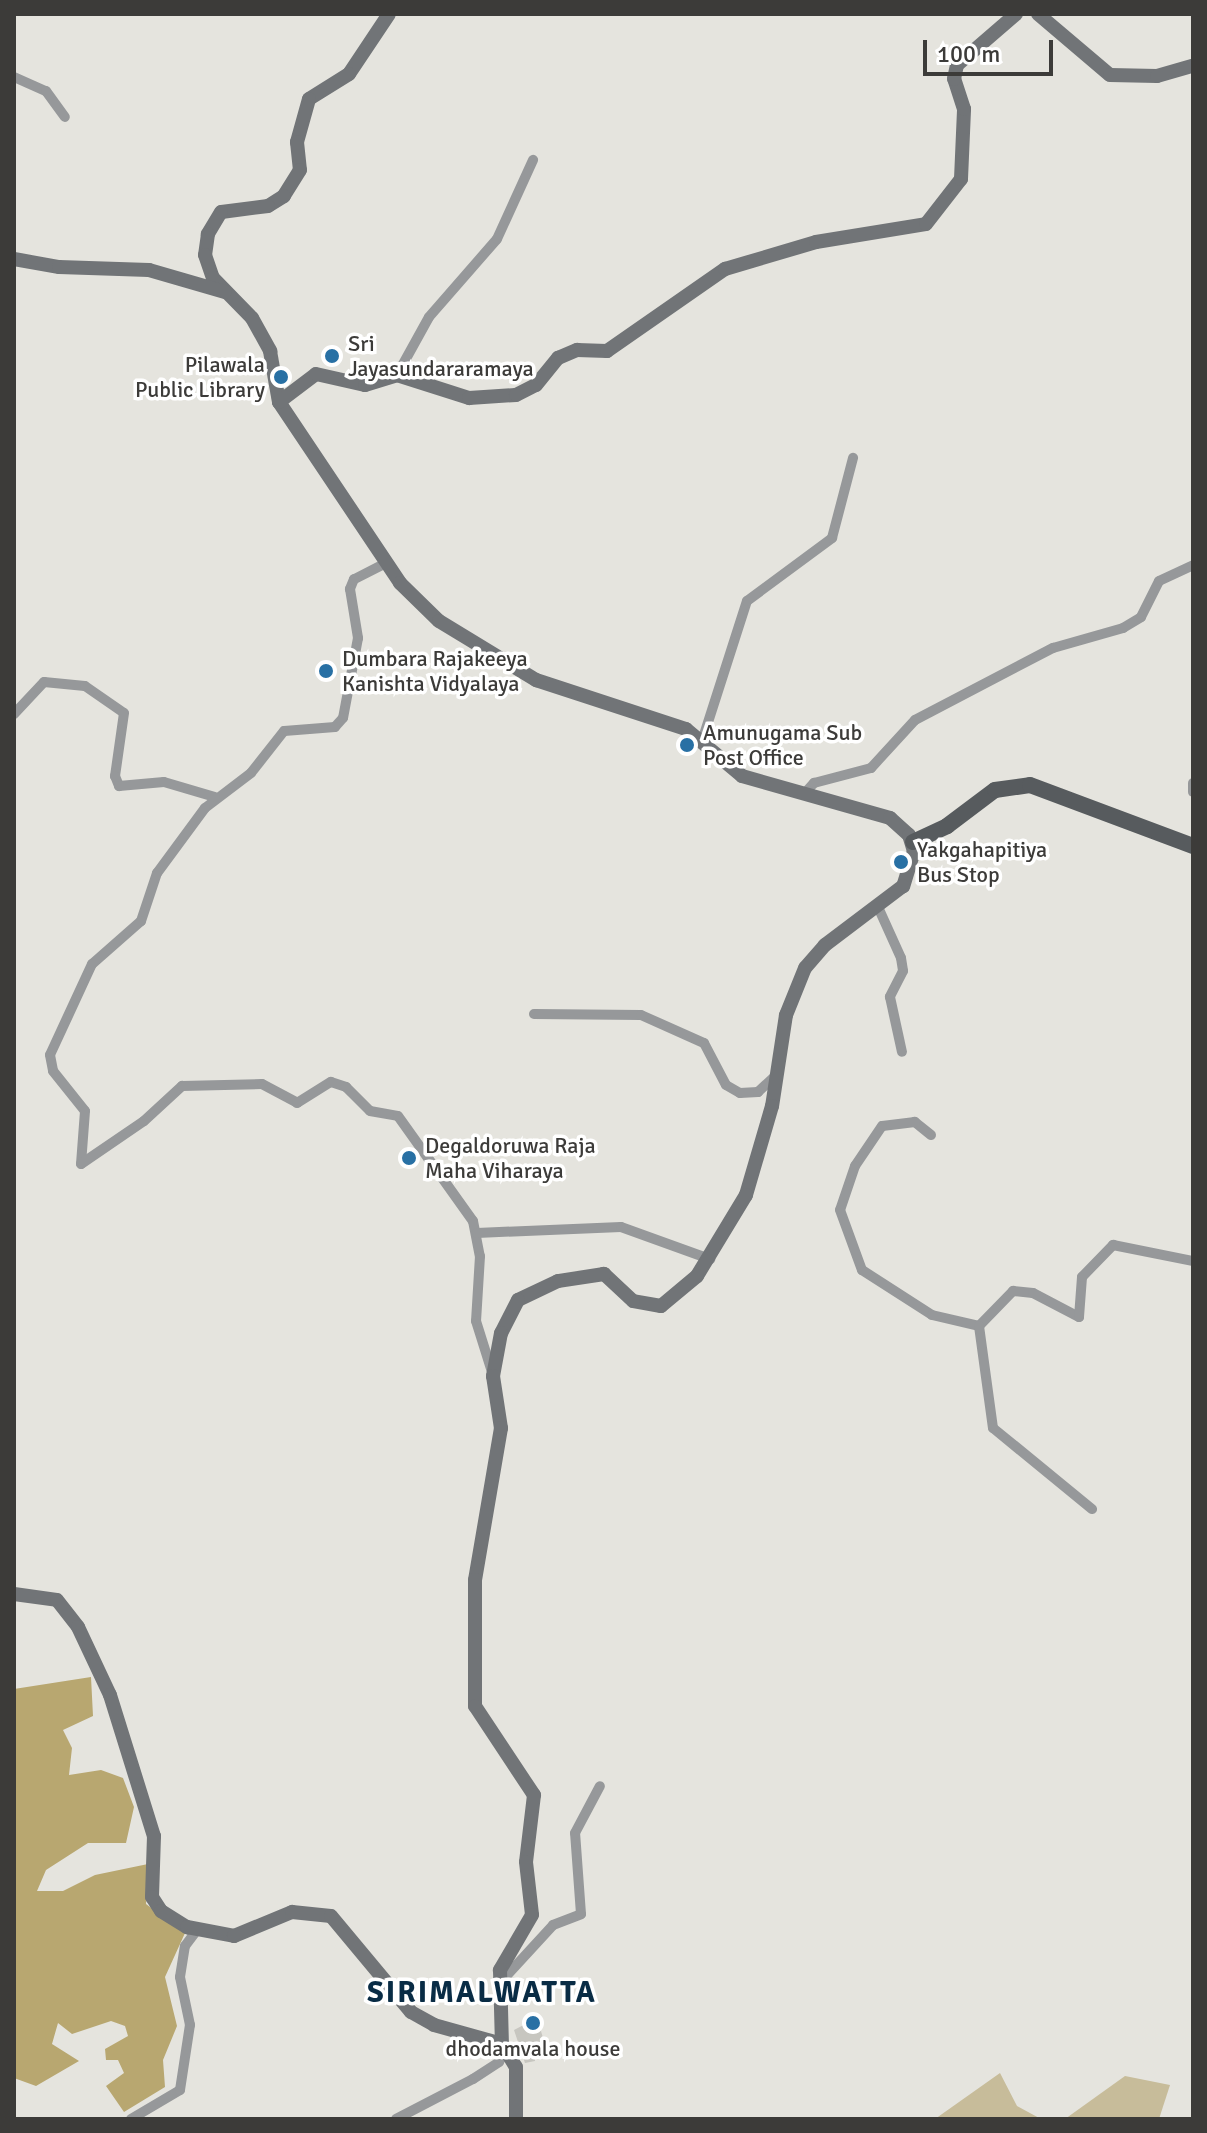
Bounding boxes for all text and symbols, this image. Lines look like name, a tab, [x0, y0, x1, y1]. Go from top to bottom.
scale bar	[927, 24, 1057, 74]
text: 100 m	[937, 39, 1000, 69]
place label: Sri Jayasundararamaya	[348, 330, 534, 382]
marker: Sri Jayasundararamaya	[323, 347, 341, 365]
place label: Pilawala Public Library	[135, 351, 265, 402]
marker: Pilawala Public Library	[272, 368, 290, 386]
place label: Dumbara Rajakeeya Kanishta Vidyalaya	[342, 645, 528, 696]
marker: Dumbara Rajakeeya Kanishta Vidyalaya	[317, 662, 335, 680]
place label: Amunugama Sub Post Office	[703, 719, 862, 770]
marker: Amunugama Sub Post Office	[678, 736, 696, 754]
place label: Yakgahapitiya Bus Stop	[917, 836, 1047, 888]
marker: Yakgahapitiya Bus Stop	[892, 853, 910, 871]
place label: Degaldoruwa Raja Maha Viharaya	[425, 1132, 596, 1184]
marker: Degaldoruwa Raja Maha Viharaya	[400, 1149, 418, 1167]
district label: SIRIMALWATTA	[367, 1975, 597, 2011]
marker: dhodamvala house	[524, 2014, 542, 2032]
place label: dhodamvala house	[446, 2036, 620, 2062]

